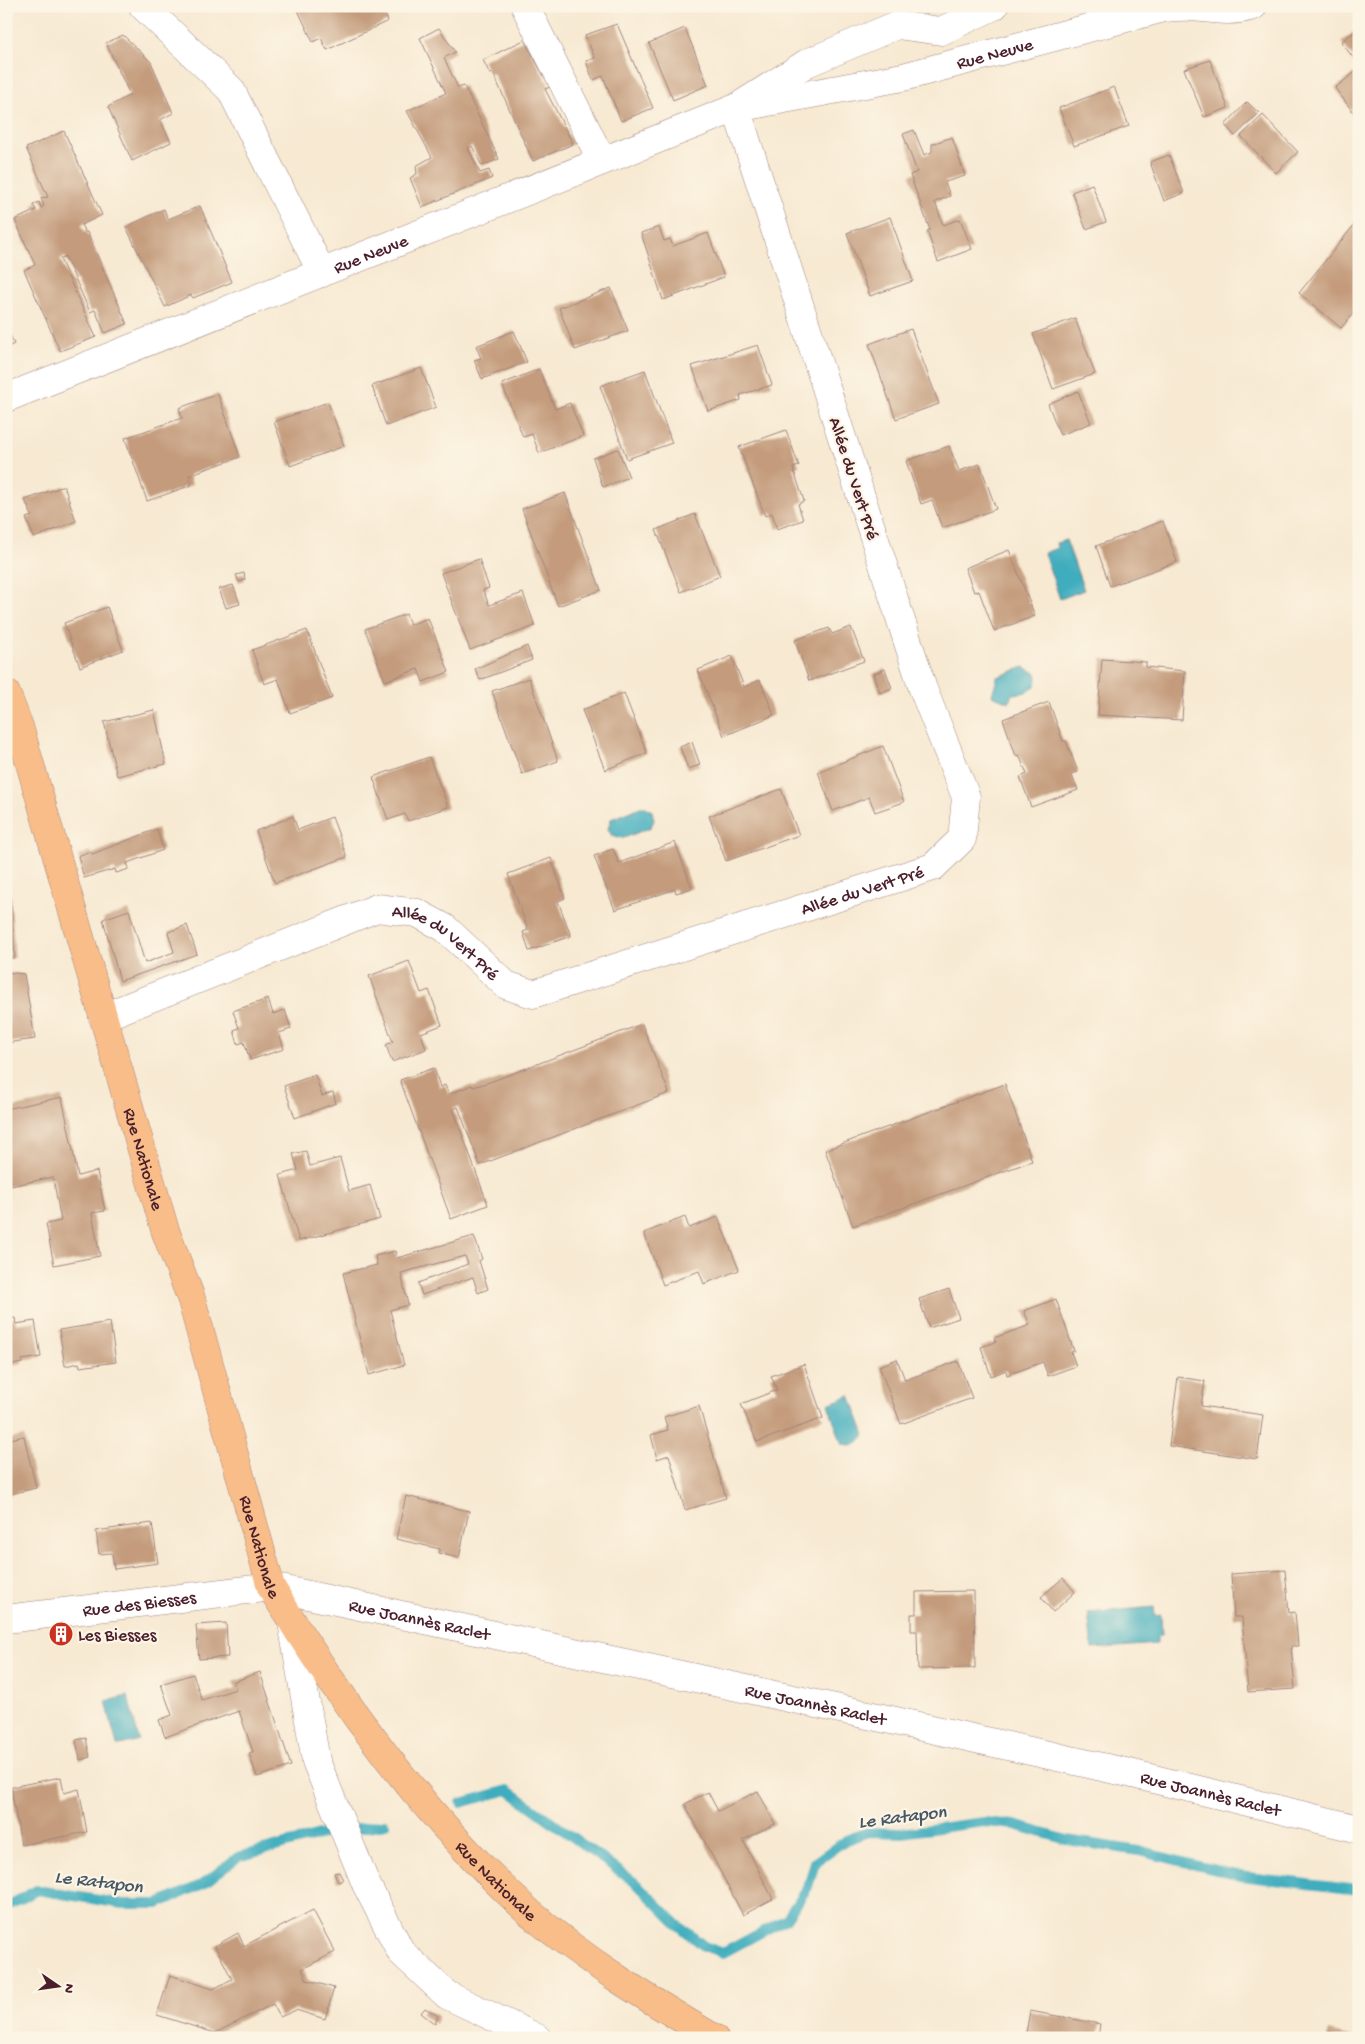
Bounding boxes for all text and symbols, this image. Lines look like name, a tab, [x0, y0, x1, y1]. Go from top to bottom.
street label: Rue Neuve	[955, 35, 1036, 75]
street label: Rue Neuve	[331, 231, 412, 280]
street label: Allée du Vert Pré	[823, 415, 883, 543]
street label: Allée du Vert Pré	[799, 862, 927, 921]
street label: Allée du Vert Pré	[391, 902, 503, 986]
street label: Rue Nationale	[117, 1106, 167, 1214]
street label: Rue Nationale	[233, 1494, 284, 1604]
street label: Rue des Biesses	[82, 1588, 198, 1623]
street label: Rue Joannès Raclet	[347, 1596, 493, 1647]
building icon: Les Biesses	[48, 1621, 74, 1647]
place label: Les Biesses	[78, 1626, 158, 1647]
street label: Rue Joannès Raclet	[743, 1681, 889, 1732]
street label: Rue Joannès Raclet	[1138, 1768, 1284, 1823]
water label: Le Ratapon	[857, 1802, 949, 1835]
street label: Rue Nationale	[450, 1838, 540, 1927]
water label: Le Ratapon	[53, 1867, 145, 1900]
north arrow	[32, 1962, 82, 2012]
text: N	[59, 1982, 78, 1995]

